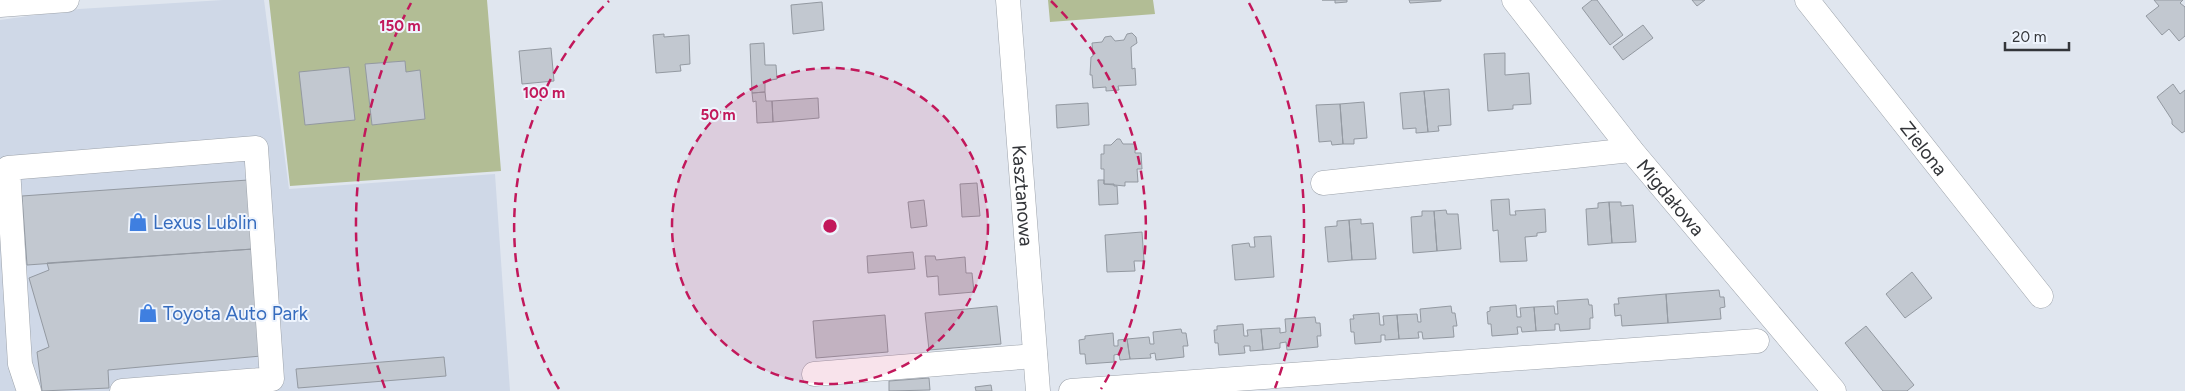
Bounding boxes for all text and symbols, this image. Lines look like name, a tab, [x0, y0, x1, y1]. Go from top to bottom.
text: 150 m	[379, 17, 421, 35]
scale bar	[2005, 20, 2069, 52]
text: 20 m	[2012, 28, 2046, 46]
text: 100 m	[523, 84, 565, 102]
text: 50 m	[700, 106, 736, 124]
street label: Zielona	[1896, 117, 1953, 180]
street label: Kasztanowa	[1008, 144, 1038, 247]
street label: Migdałowa	[1632, 154, 1710, 240]
shop icon: Lexus Lublin	[127, 211, 149, 233]
place label: Lexus Lublin	[153, 211, 257, 234]
centre of rings	[821, 217, 839, 235]
shop icon: Toyota Auto Park	[137, 302, 159, 324]
place label: Toyota Auto Park	[163, 302, 309, 325]

